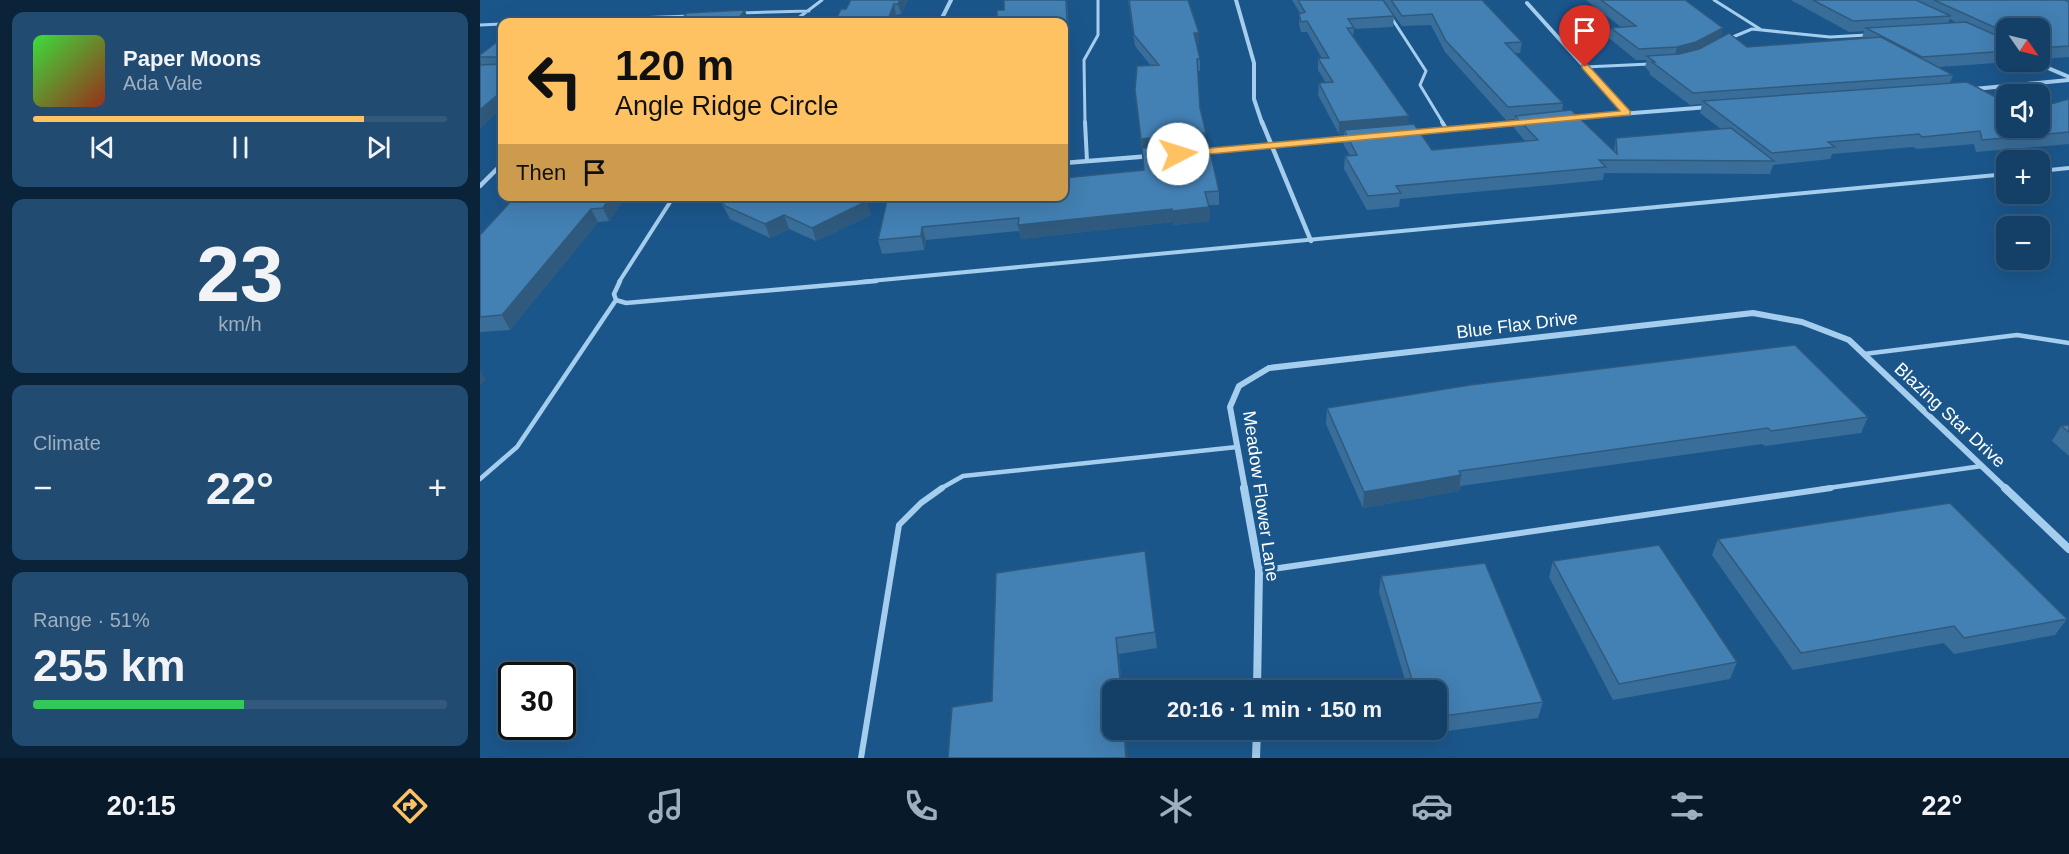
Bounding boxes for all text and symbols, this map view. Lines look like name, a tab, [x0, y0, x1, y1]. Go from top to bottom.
pin	[1559, 5, 1610, 67]
icon: arrive	[1568, 14, 1601, 47]
north arrow	[1996, 18, 2050, 72]
map controls	[1996, 18, 2050, 270]
icon: left	[516, 42, 594, 120]
text: 120 m	[615, 42, 734, 89]
text: Paper Moons	[123, 46, 261, 71]
text: Ada Vale	[123, 72, 203, 94]
button: sound	[1996, 84, 2050, 138]
text: Angle Ridge Circle	[615, 91, 839, 121]
position arrow	[1146, 122, 1210, 186]
icon: previous	[86, 131, 119, 164]
icon: pause	[224, 131, 257, 164]
icon: next	[362, 131, 395, 164]
button: +	[1996, 150, 2050, 204]
icon: arrive	[578, 156, 611, 189]
text: Then	[516, 160, 566, 185]
button: −	[1996, 216, 2050, 270]
text: 23	[197, 230, 283, 318]
street label: Blue Flax Drive	[1455, 308, 1579, 342]
text: km/h	[218, 313, 262, 335]
street label: Blazing Star Drive	[1890, 359, 2010, 471]
street label: Meadow Flower Lane	[1239, 409, 1283, 583]
text: Climate	[33, 432, 101, 454]
text: 22°	[206, 463, 274, 514]
text: −	[33, 469, 52, 506]
text: +	[428, 469, 447, 506]
text: Range · 51%	[33, 609, 150, 631]
text: 255 km	[33, 640, 186, 691]
speed limit sign: 30	[498, 662, 576, 740]
text: 20:16 · 1 min · 150 m	[1167, 697, 1382, 722]
icon: directions	[389, 785, 431, 827]
icon: music	[645, 785, 687, 827]
icon: phone	[900, 785, 942, 827]
icon: climate	[1155, 785, 1197, 827]
icon: car	[1411, 785, 1453, 827]
icon: filters	[1666, 785, 1708, 827]
text: 20:15	[107, 791, 176, 821]
text: 22°	[1921, 791, 1962, 821]

